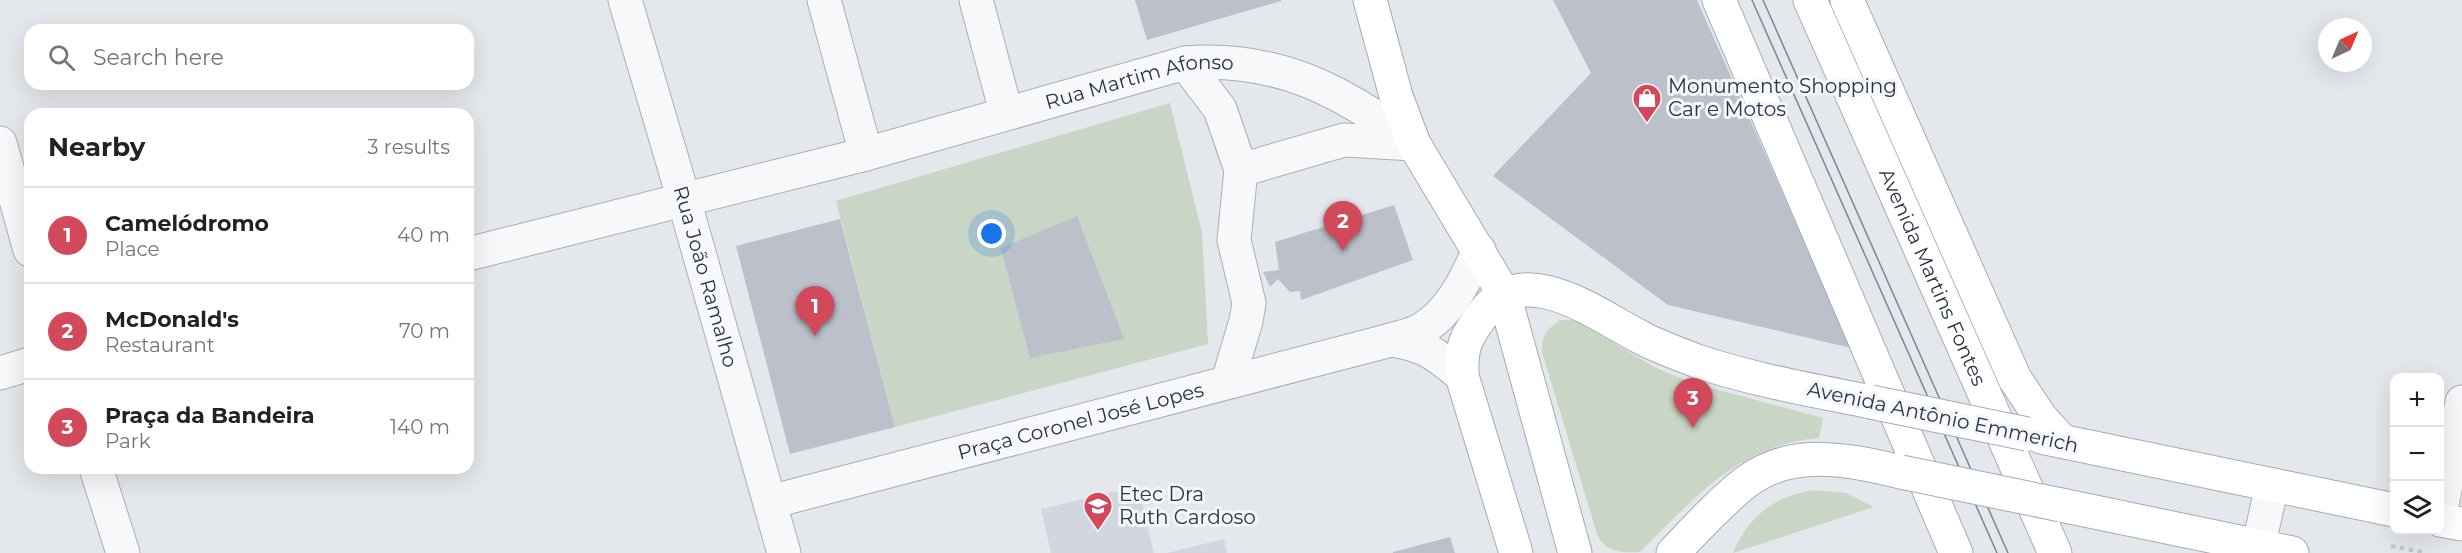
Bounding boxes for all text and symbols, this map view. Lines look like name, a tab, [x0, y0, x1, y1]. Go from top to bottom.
north arrow	[2318, 18, 2372, 72]
search box	[24, 24, 474, 90]
icon: search	[45, 41, 78, 74]
text: Search here	[93, 44, 224, 71]
street label: Rua Martim Afonso	[1042, 50, 1235, 114]
place label: Monumento Shopping Car e Motos	[1668, 74, 1897, 121]
shop icon: Monumento Shopping Car e Motos	[1631, 82, 1663, 124]
text: Nearby	[48, 131, 145, 163]
text: 3 results	[367, 135, 450, 159]
street label: Avenida Martins Fontes	[1874, 165, 1991, 390]
street label: Rua João Ramalho	[668, 183, 743, 370]
pin: 2	[1324, 202, 1362, 251]
text: Camelódromo	[105, 210, 269, 237]
your location	[977, 219, 1006, 248]
text: 1	[64, 223, 71, 247]
text: 40 m	[397, 223, 450, 247]
text: Place	[105, 237, 160, 261]
pin: 1	[796, 286, 834, 336]
text: McDonald's	[105, 306, 239, 333]
text: 2	[62, 319, 73, 343]
text: 70 m	[399, 319, 450, 343]
text: Restaurant	[105, 333, 215, 357]
map controls	[2390, 373, 2444, 535]
button: +	[2390, 373, 2444, 427]
street label: Praça Coronel José Lopes	[955, 377, 1206, 465]
street label: Avenida Antônio Emmerich	[1805, 377, 2081, 457]
pin: 3	[1674, 378, 1712, 428]
text: Praça da Bandeira	[105, 402, 315, 429]
text: 3	[62, 415, 73, 439]
text: 140 m	[390, 415, 450, 439]
button: −	[2390, 427, 2444, 481]
text: Park	[105, 429, 151, 453]
button: layers	[2390, 481, 2444, 535]
place label: Etec Dra Ruth Cardoso	[1119, 482, 1256, 529]
school or university icon: Etec Dra Ruth Cardoso	[1082, 490, 1114, 532]

